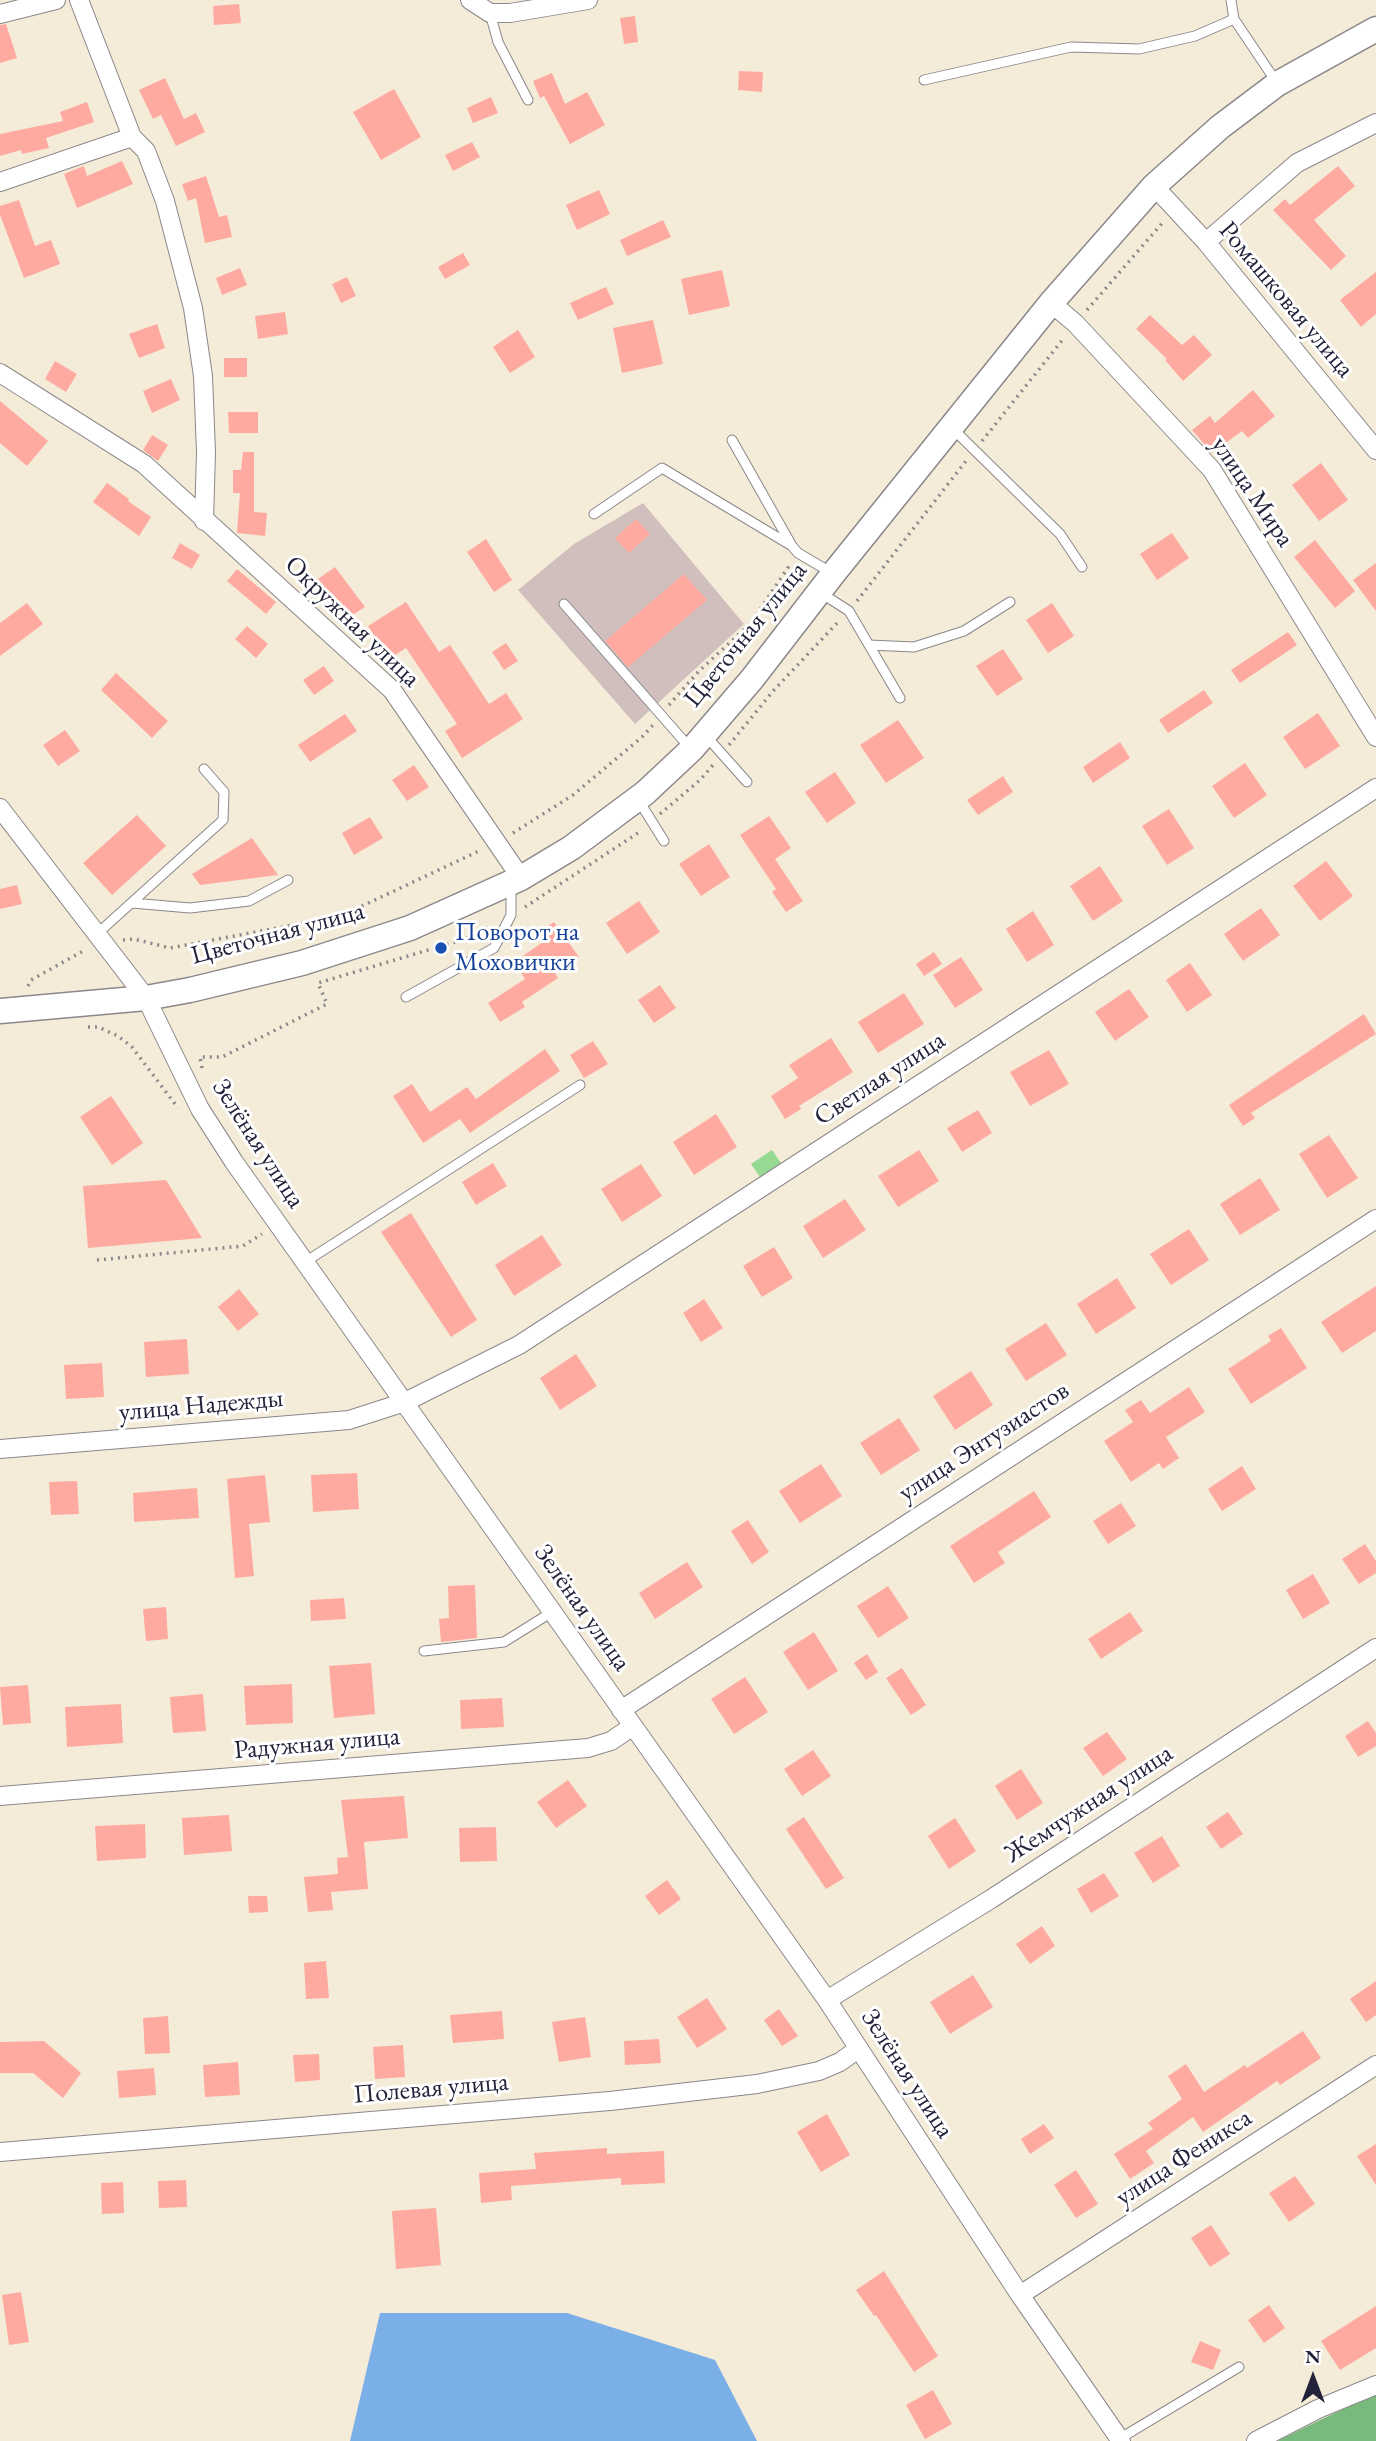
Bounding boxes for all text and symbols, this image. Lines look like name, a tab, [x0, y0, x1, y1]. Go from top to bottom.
street label: Ромашковая улица	[1212, 216, 1360, 384]
street label: улица Мира	[1204, 431, 1300, 553]
street label: Окружная улица	[278, 550, 426, 694]
street label: Цветочная улица	[678, 556, 814, 714]
street label: Цветочная улица	[188, 896, 368, 972]
place label: Поворот на Моховички	[455, 917, 579, 978]
marker: Поворот на Моховички	[433, 940, 449, 956]
street label: Светлая улица	[809, 1025, 951, 1133]
street label: Зелёная улица	[205, 1074, 311, 1214]
street label: улица Энтузиастов	[893, 1375, 1075, 1509]
street label: улица Надежды	[118, 1383, 284, 1429]
street label: Зелёная улица	[527, 1539, 637, 1677]
street label: Радужная улица	[233, 1721, 401, 1767]
street label: Жемчужная улица	[999, 1738, 1179, 1870]
street label: Зелёная улица	[854, 2004, 960, 2144]
street label: Полевая улица	[352, 2067, 510, 2111]
street label: улица Феникса	[1110, 2103, 1258, 2213]
north arrow	[1278, 2343, 1348, 2413]
text: N	[1305, 2344, 1321, 2369]

